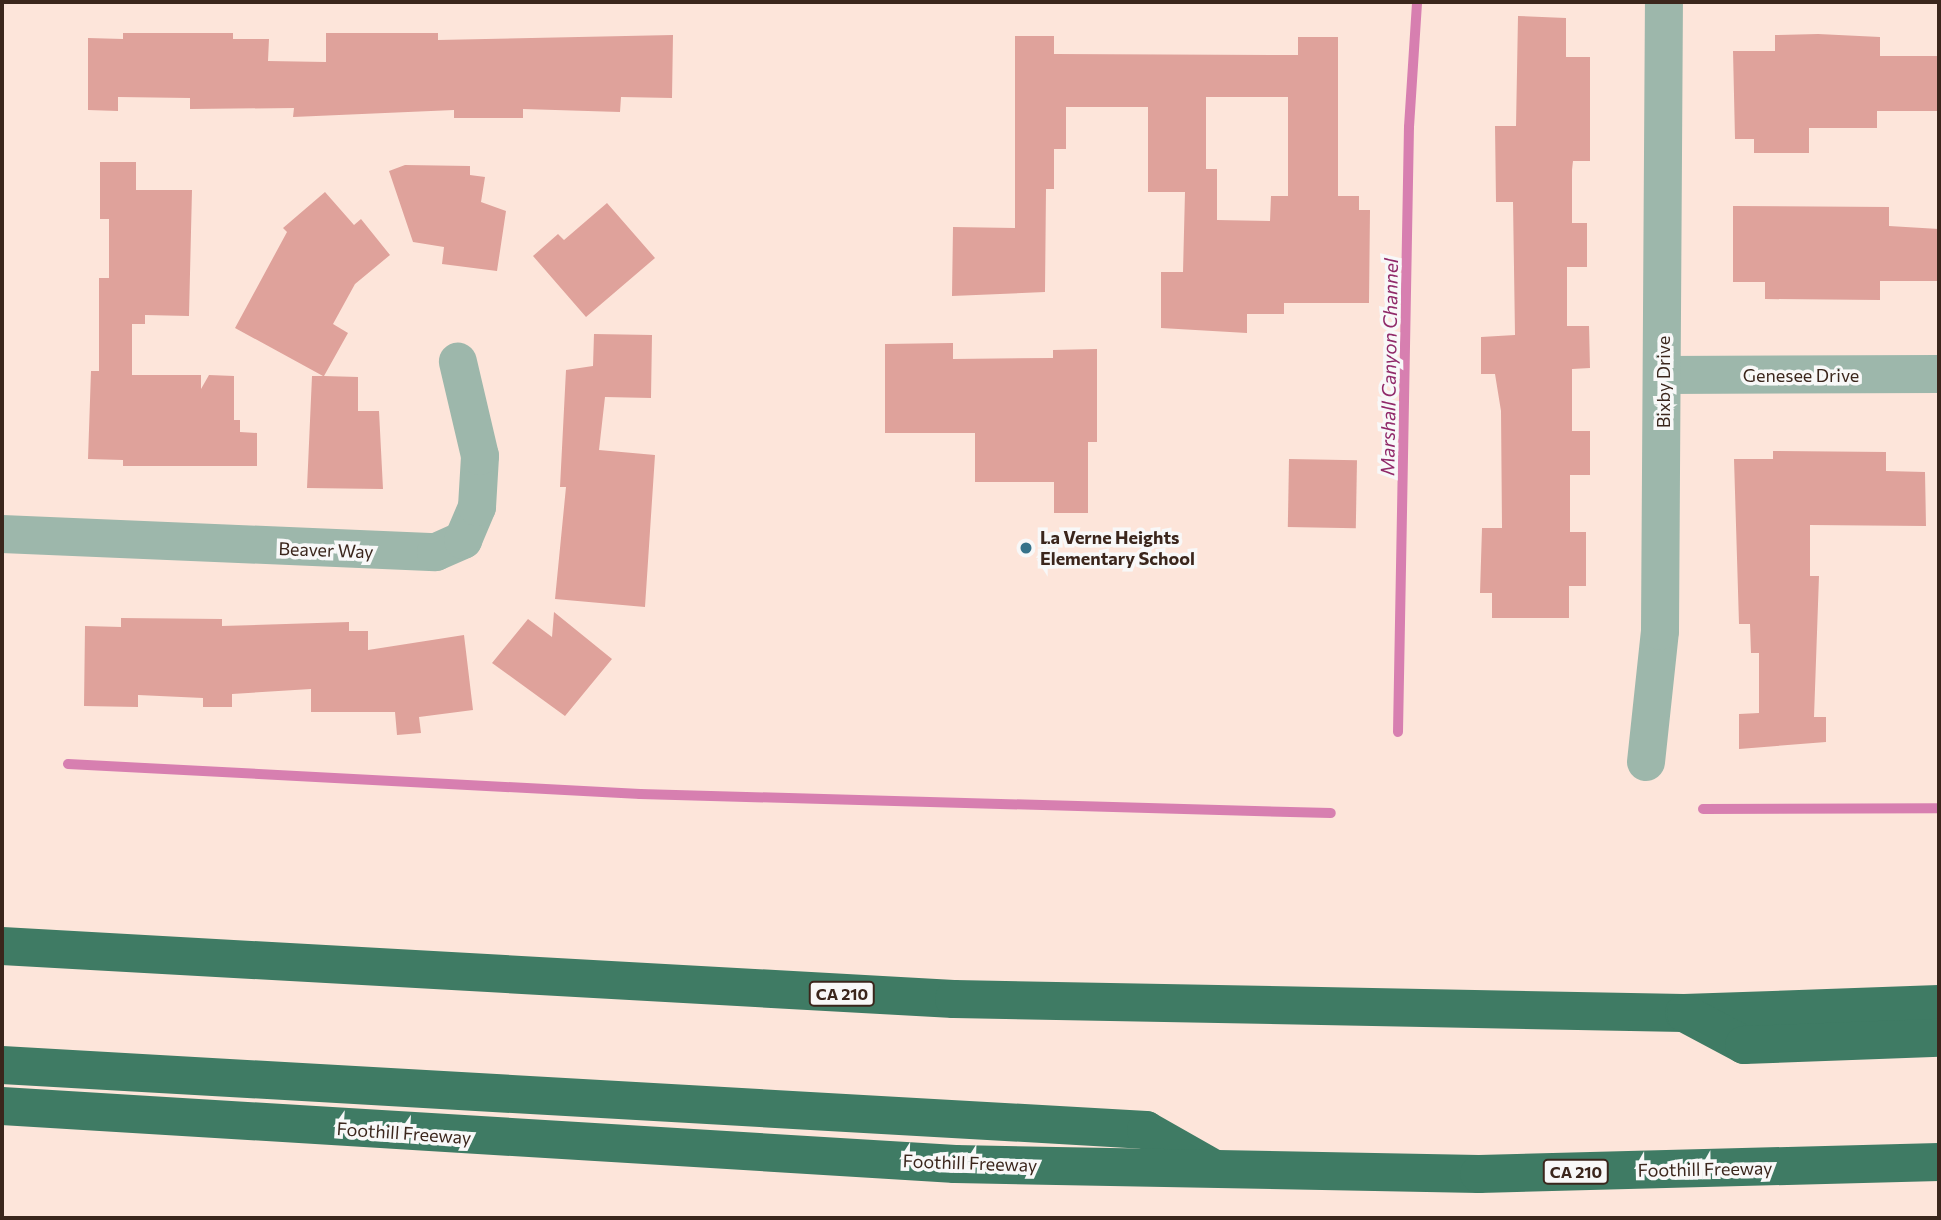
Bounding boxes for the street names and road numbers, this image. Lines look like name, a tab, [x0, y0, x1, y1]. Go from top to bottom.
street label: Bixby Drive	[1652, 336, 1674, 428]
street label: Genesee Drive	[1743, 364, 1859, 386]
street label: Beaver Way	[278, 538, 374, 562]
road number: CA 210	[809, 982, 875, 1006]
street label: Foothill Freeway	[336, 1118, 472, 1148]
street label: Foothill Freeway	[902, 1150, 1038, 1176]
street label: Foothill Freeway	[1637, 1157, 1773, 1181]
road number: CA 210	[1543, 1160, 1609, 1184]

